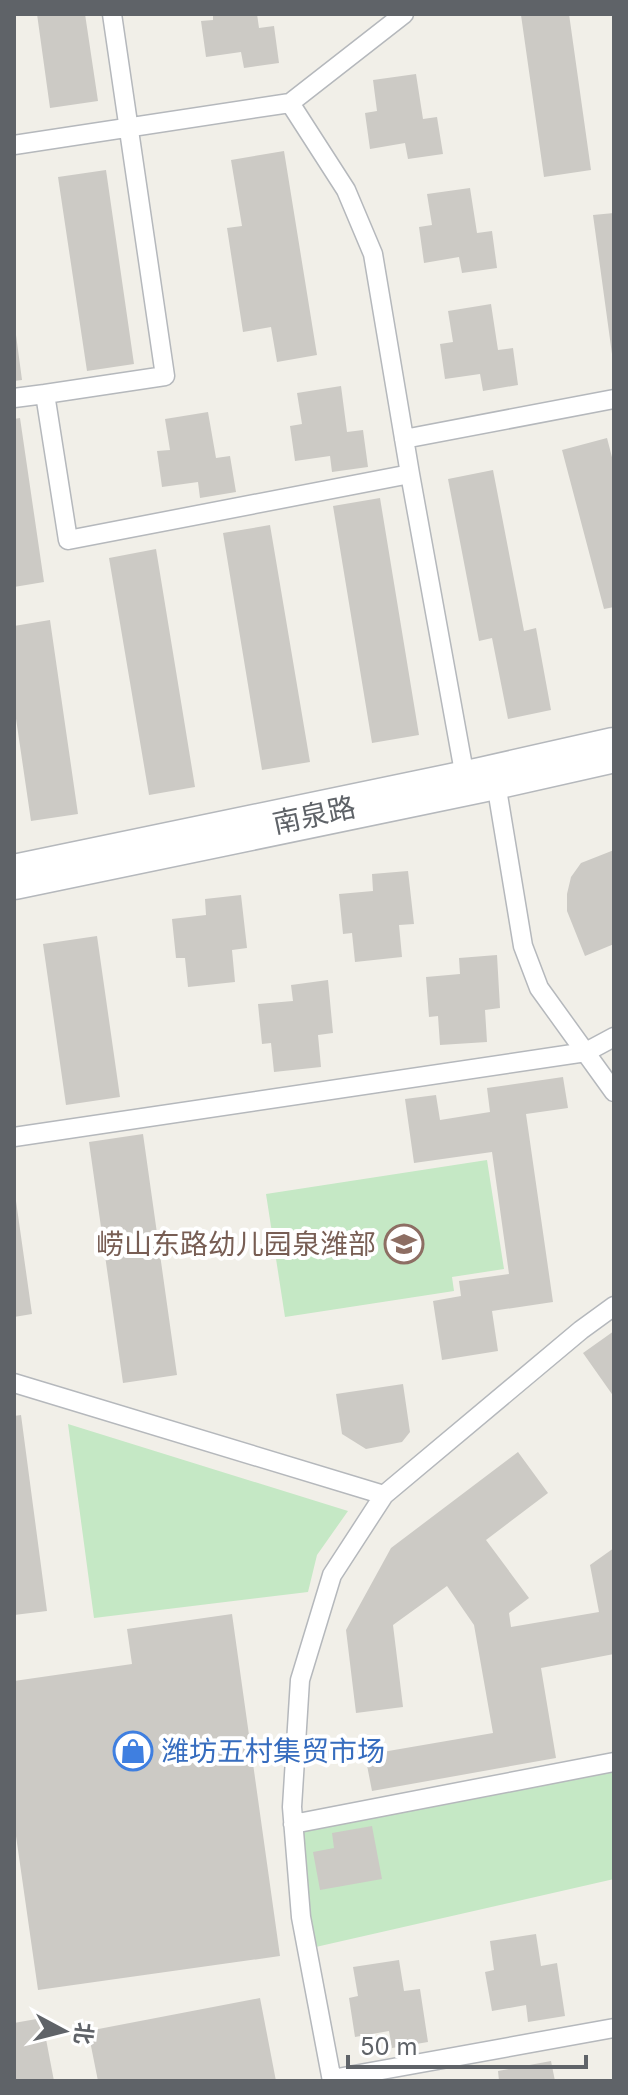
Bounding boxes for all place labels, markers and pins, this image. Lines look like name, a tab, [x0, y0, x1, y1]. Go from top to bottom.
school or university icon: 崂山东路幼儿园泉潍部	[383, 1223, 425, 1265]
place label: 崂山东路幼儿园泉潍部	[96, 1227, 376, 1261]
shop icon: 潍坊五村集贸市场	[112, 1730, 154, 1772]
place label: 潍坊五村集贸市场	[161, 1734, 385, 1768]

